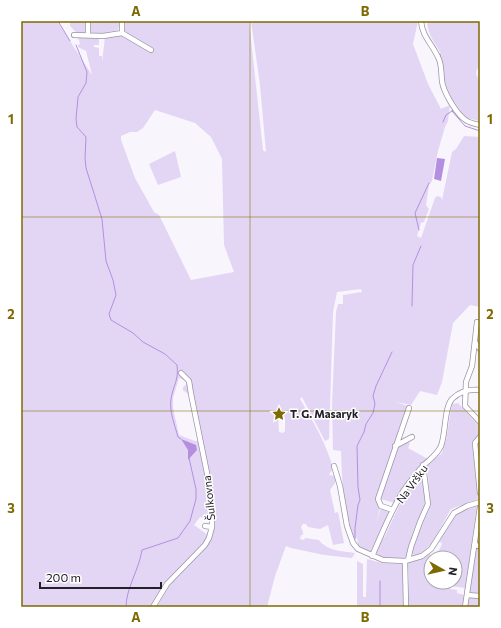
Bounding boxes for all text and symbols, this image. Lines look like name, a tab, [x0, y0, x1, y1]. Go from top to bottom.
text: A	[131, 3, 141, 19]
text: B	[361, 3, 370, 19]
text: 1	[8, 111, 14, 127]
text: 1	[487, 111, 493, 127]
text: 2	[7, 306, 15, 322]
text: 2	[486, 306, 494, 322]
place icon: T. G. Masaryk	[271, 406, 287, 422]
place label: T. G. Masaryk	[290, 407, 359, 420]
street label: Na Vršku	[393, 462, 430, 506]
street label: Šulkovna	[199, 475, 217, 521]
text: 3	[7, 500, 15, 516]
text: 3	[486, 500, 494, 516]
north arrow	[423, 550, 463, 590]
scale bar	[40, 564, 161, 590]
text: N	[446, 566, 460, 576]
text: 200 m	[46, 570, 81, 584]
text: A	[131, 609, 141, 625]
text: B	[361, 609, 370, 625]

